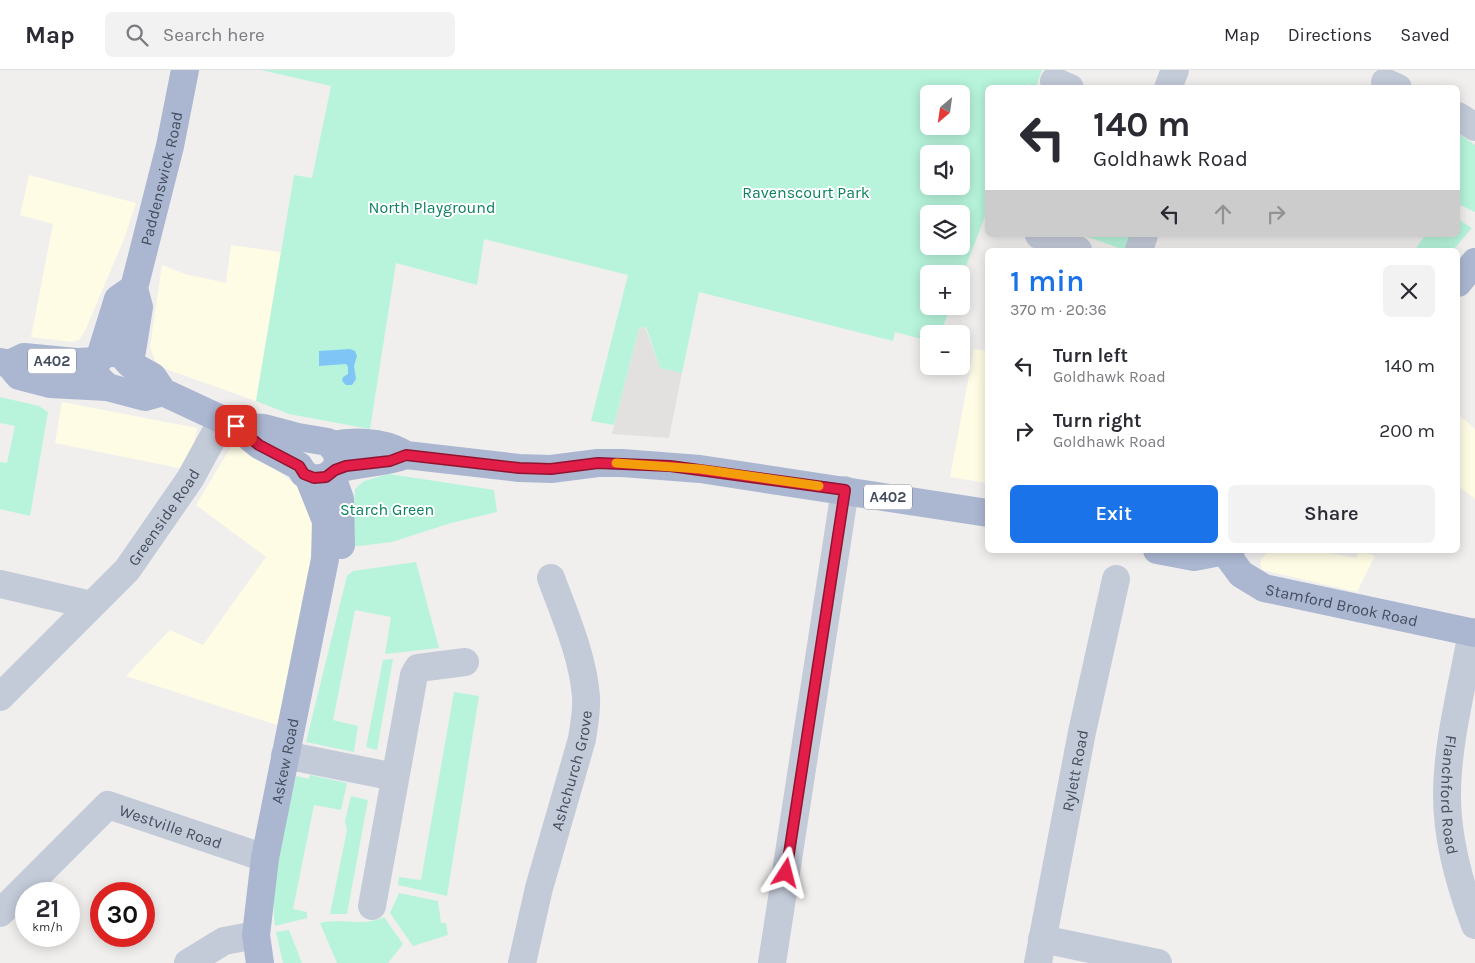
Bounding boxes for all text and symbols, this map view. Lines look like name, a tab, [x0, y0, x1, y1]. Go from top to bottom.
search box	[105, 12, 455, 57]
text: Map	[25, 21, 75, 49]
icon: search	[123, 21, 151, 49]
text: Search here	[163, 24, 265, 46]
text: Map	[1224, 24, 1260, 46]
text: Directions	[1288, 24, 1372, 46]
text: Saved	[1400, 24, 1450, 46]
north arrow	[920, 85, 970, 135]
map controls	[920, 85, 970, 375]
text: 140 m	[1093, 104, 1191, 145]
icon: left	[1010, 105, 1075, 170]
street label: Paddenswick Road	[136, 110, 186, 247]
button: sound	[920, 145, 970, 195]
text: Goldhawk Road	[1093, 146, 1248, 172]
park label: Ravenscourt Park	[742, 183, 870, 202]
park label: North Playground	[369, 198, 495, 217]
icon: left	[1156, 200, 1184, 228]
icon: ahead	[1209, 200, 1237, 228]
icon: right	[1262, 200, 1290, 228]
button: layers	[920, 205, 970, 255]
text: 1 min	[1010, 263, 1084, 299]
button: +	[920, 265, 970, 315]
button: close	[1383, 265, 1435, 317]
text: 370 m · 20:36	[1010, 300, 1107, 319]
button: −	[920, 325, 970, 375]
text: Turn left	[1053, 345, 1128, 367]
road number: A402	[28, 348, 76, 374]
icon: left	[1010, 352, 1038, 380]
text: 140 m	[1385, 355, 1435, 377]
text: Goldhawk Road	[1053, 367, 1166, 386]
pin	[215, 405, 257, 447]
text: Turn right	[1053, 410, 1142, 432]
icon: arrive	[222, 412, 250, 440]
icon: right	[1010, 417, 1038, 445]
text: 200 m	[1379, 420, 1435, 442]
text: Goldhawk Road	[1053, 432, 1166, 451]
street label: Greenside Road	[123, 465, 203, 569]
road number: A402	[864, 484, 912, 510]
button: Exit	[1010, 485, 1218, 543]
button: Share	[1228, 485, 1435, 543]
park label: Starch Green	[340, 500, 434, 519]
street label: Stamford Brook Road	[1264, 579, 1420, 630]
street label: Ashchurch Grove	[547, 709, 595, 833]
street label: Askew Road	[267, 716, 302, 805]
street label: Rylett Road	[1058, 728, 1092, 813]
street label: Flanchford Road	[1437, 734, 1463, 856]
street label: Westville Road	[117, 800, 225, 852]
position arrow	[759, 846, 811, 898]
speed limit sign: 30	[90, 882, 155, 947]
text: 21	[35, 894, 60, 923]
text: km/h	[32, 920, 63, 934]

